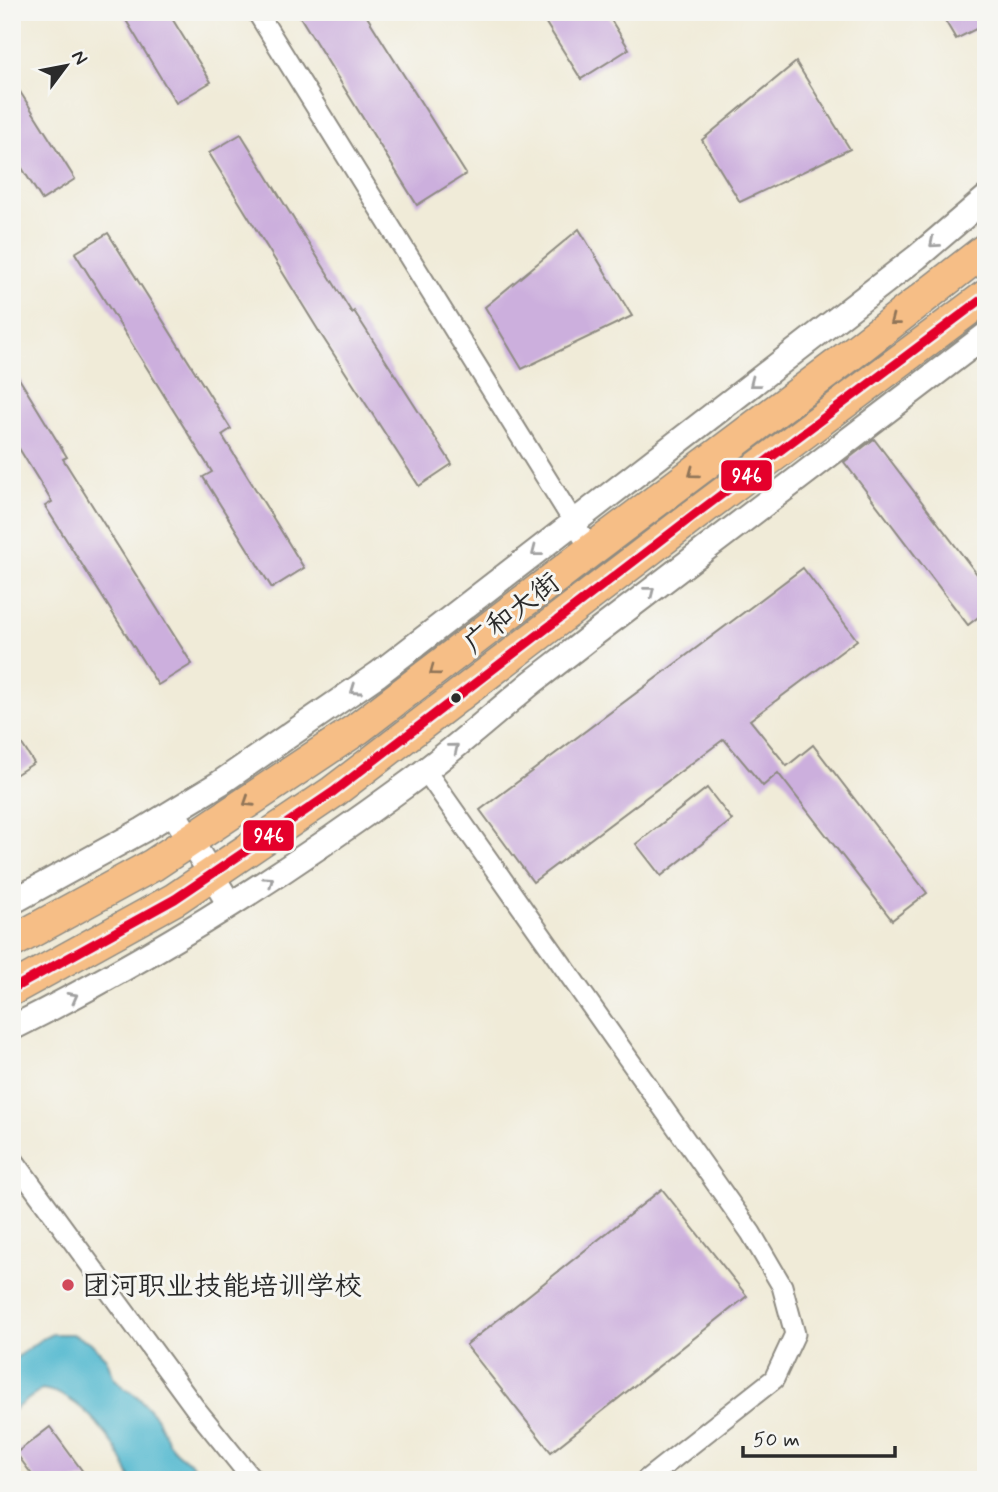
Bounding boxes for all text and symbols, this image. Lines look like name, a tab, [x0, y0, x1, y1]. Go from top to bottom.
north arrow	[32, 32, 102, 102]
text: N	[65, 46, 93, 70]
one-way arrow	[929, 235, 942, 247]
one-way arrow	[889, 313, 901, 326]
one-way arrow	[750, 374, 762, 387]
line badge: 946	[720, 459, 773, 492]
text: 946	[732, 464, 762, 489]
one-way arrow	[688, 465, 701, 478]
one-way arrow	[531, 543, 543, 556]
street label: 广和大街	[457, 565, 568, 663]
one-way arrow	[643, 586, 655, 599]
one-way arrow	[429, 663, 442, 675]
one-way arrow	[350, 682, 363, 694]
unlabelled marker	[449, 691, 463, 705]
one-way arrow	[446, 744, 458, 757]
one-way arrow	[243, 794, 256, 807]
line badge: 946	[242, 819, 295, 852]
text: 946	[254, 824, 284, 849]
one-way arrow	[261, 877, 274, 889]
one-way arrow	[66, 992, 78, 1005]
place label: 团河职业技能培训学校	[82, 1269, 362, 1306]
marker: 团河职业技能培训学校	[60, 1277, 76, 1293]
scale bar	[743, 1415, 895, 1459]
text: 50 m	[753, 1426, 800, 1454]

